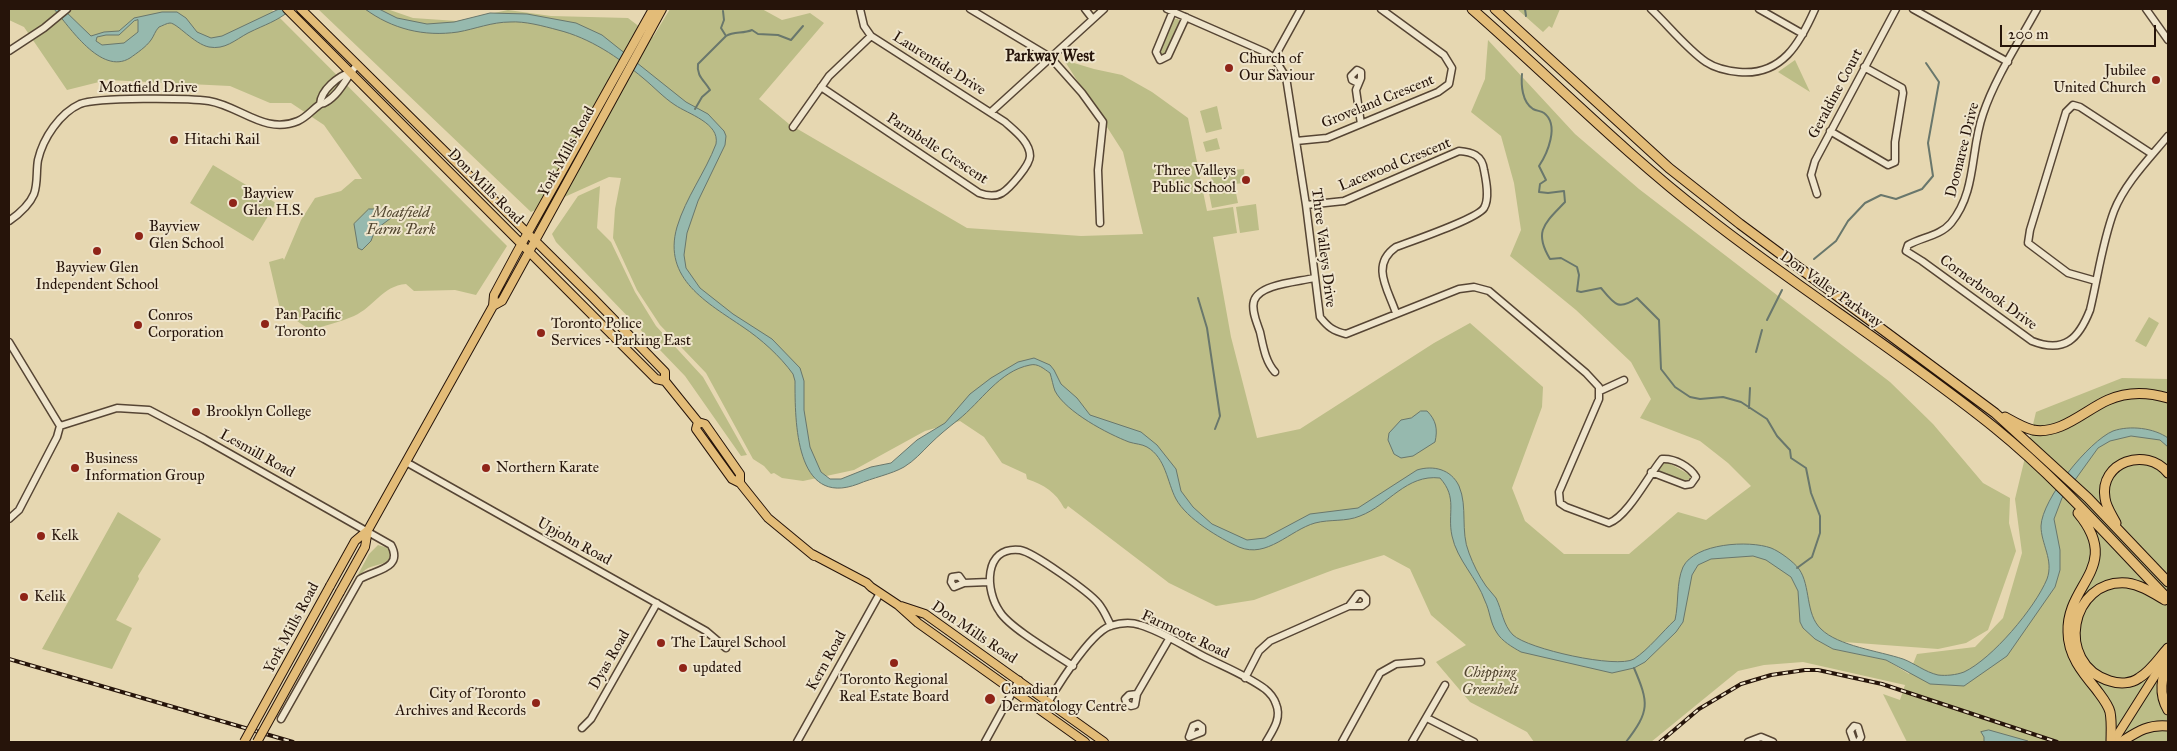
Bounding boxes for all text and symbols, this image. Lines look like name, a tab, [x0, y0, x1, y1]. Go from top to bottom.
scale bar	[2002, 15, 2158, 47]
text: 200 m	[2008, 25, 2049, 43]
street label: Laurentide Drive	[889, 28, 989, 100]
street label: Geraldine Court	[1805, 46, 1867, 142]
district label: Parkway West	[1005, 47, 1095, 67]
place label: Church of Our Saviour	[1239, 50, 1315, 85]
marker: Church of Our Saviour	[1223, 62, 1235, 74]
place label: Jubilee United Church	[2053, 62, 2146, 97]
street label: Groveland Crescent	[1319, 71, 1437, 133]
marker: Jubilee United Church	[2150, 74, 2162, 86]
street label: Moatfield Drive	[99, 79, 197, 97]
street label: Doonaree Drive	[1942, 100, 1984, 200]
street label: York Mills Road	[535, 104, 599, 200]
street label: Parmbelle Crescent	[883, 110, 991, 188]
place label: Hitachi Rail	[184, 131, 260, 149]
marker: Hitachi Rail	[168, 134, 180, 146]
street label: Lacewood Crescent	[1336, 134, 1454, 196]
street label: Don Mills Road	[444, 146, 526, 228]
place label: Three Valleys Public School	[1152, 162, 1236, 197]
marker: Three Valleys Public School	[1240, 174, 1252, 186]
place label: Bayview Glen H.S.	[243, 185, 303, 220]
street label: Three Valleys Drive	[1307, 187, 1339, 309]
marker: Bayview Glen H.S.	[227, 197, 239, 209]
park label: Moatfield Farm Park	[366, 204, 436, 239]
place label: Bayview Glen School	[149, 218, 224, 253]
marker: Bayview Glen School	[133, 230, 145, 242]
marker: Bayview Glen Independent School	[91, 245, 103, 257]
street label: Don Valley Parkway	[1776, 248, 1886, 332]
street label: Cornerbrook Drive	[1936, 252, 2040, 334]
place label: Bayview Glen Independent School	[35, 259, 159, 294]
place label: Pan Pacific Toronto	[275, 306, 341, 341]
place label: Conros Corporation	[148, 307, 224, 342]
place label: Toronto Police Services - Parking East	[551, 315, 691, 350]
marker: Pan Pacific Toronto	[259, 318, 271, 330]
marker: Conros Corporation	[132, 319, 144, 331]
marker: Toronto Police Services - Parking East	[535, 327, 547, 339]
place label: Brooklyn College	[206, 403, 311, 421]
marker: Brooklyn College	[190, 406, 202, 418]
street label: Lesmill Road	[216, 426, 298, 482]
place label: Business Information Group	[85, 450, 205, 485]
place label: Northern Karate	[496, 459, 599, 477]
marker: Business Information Group	[69, 462, 81, 474]
marker: Northern Karate	[480, 462, 492, 474]
street label: Upjohn Road	[534, 514, 614, 570]
place label: Kelk	[51, 527, 79, 545]
marker: Kelk	[35, 530, 47, 542]
street label: York Mills Road	[261, 580, 323, 676]
place label: Kelik	[34, 588, 66, 606]
marker: Kelik	[18, 591, 30, 603]
street label: Don Mills Road	[928, 598, 1020, 668]
street label: Farmcote Road	[1138, 607, 1232, 663]
street label: Dyas Road	[586, 627, 634, 693]
street label: Kern Road	[803, 628, 851, 694]
place label: The Laurel School	[671, 634, 786, 652]
marker: The Laurel School	[655, 637, 667, 649]
marker: Toronto Regional Real Estate Board	[888, 657, 900, 669]
place label: updated	[693, 659, 741, 677]
marker: updated	[677, 662, 689, 674]
park label: Chipping Greenbelt	[1462, 664, 1518, 699]
place label: Toronto Regional Real Estate Board	[839, 671, 949, 706]
place label: Canadian Dermatology Centre	[1001, 681, 1127, 716]
place label: City of Toronto Archives and Records	[395, 685, 526, 720]
marker: Canadian Dermatology Centre	[983, 692, 997, 706]
marker: City of Toronto Archives and Records	[530, 697, 542, 709]

